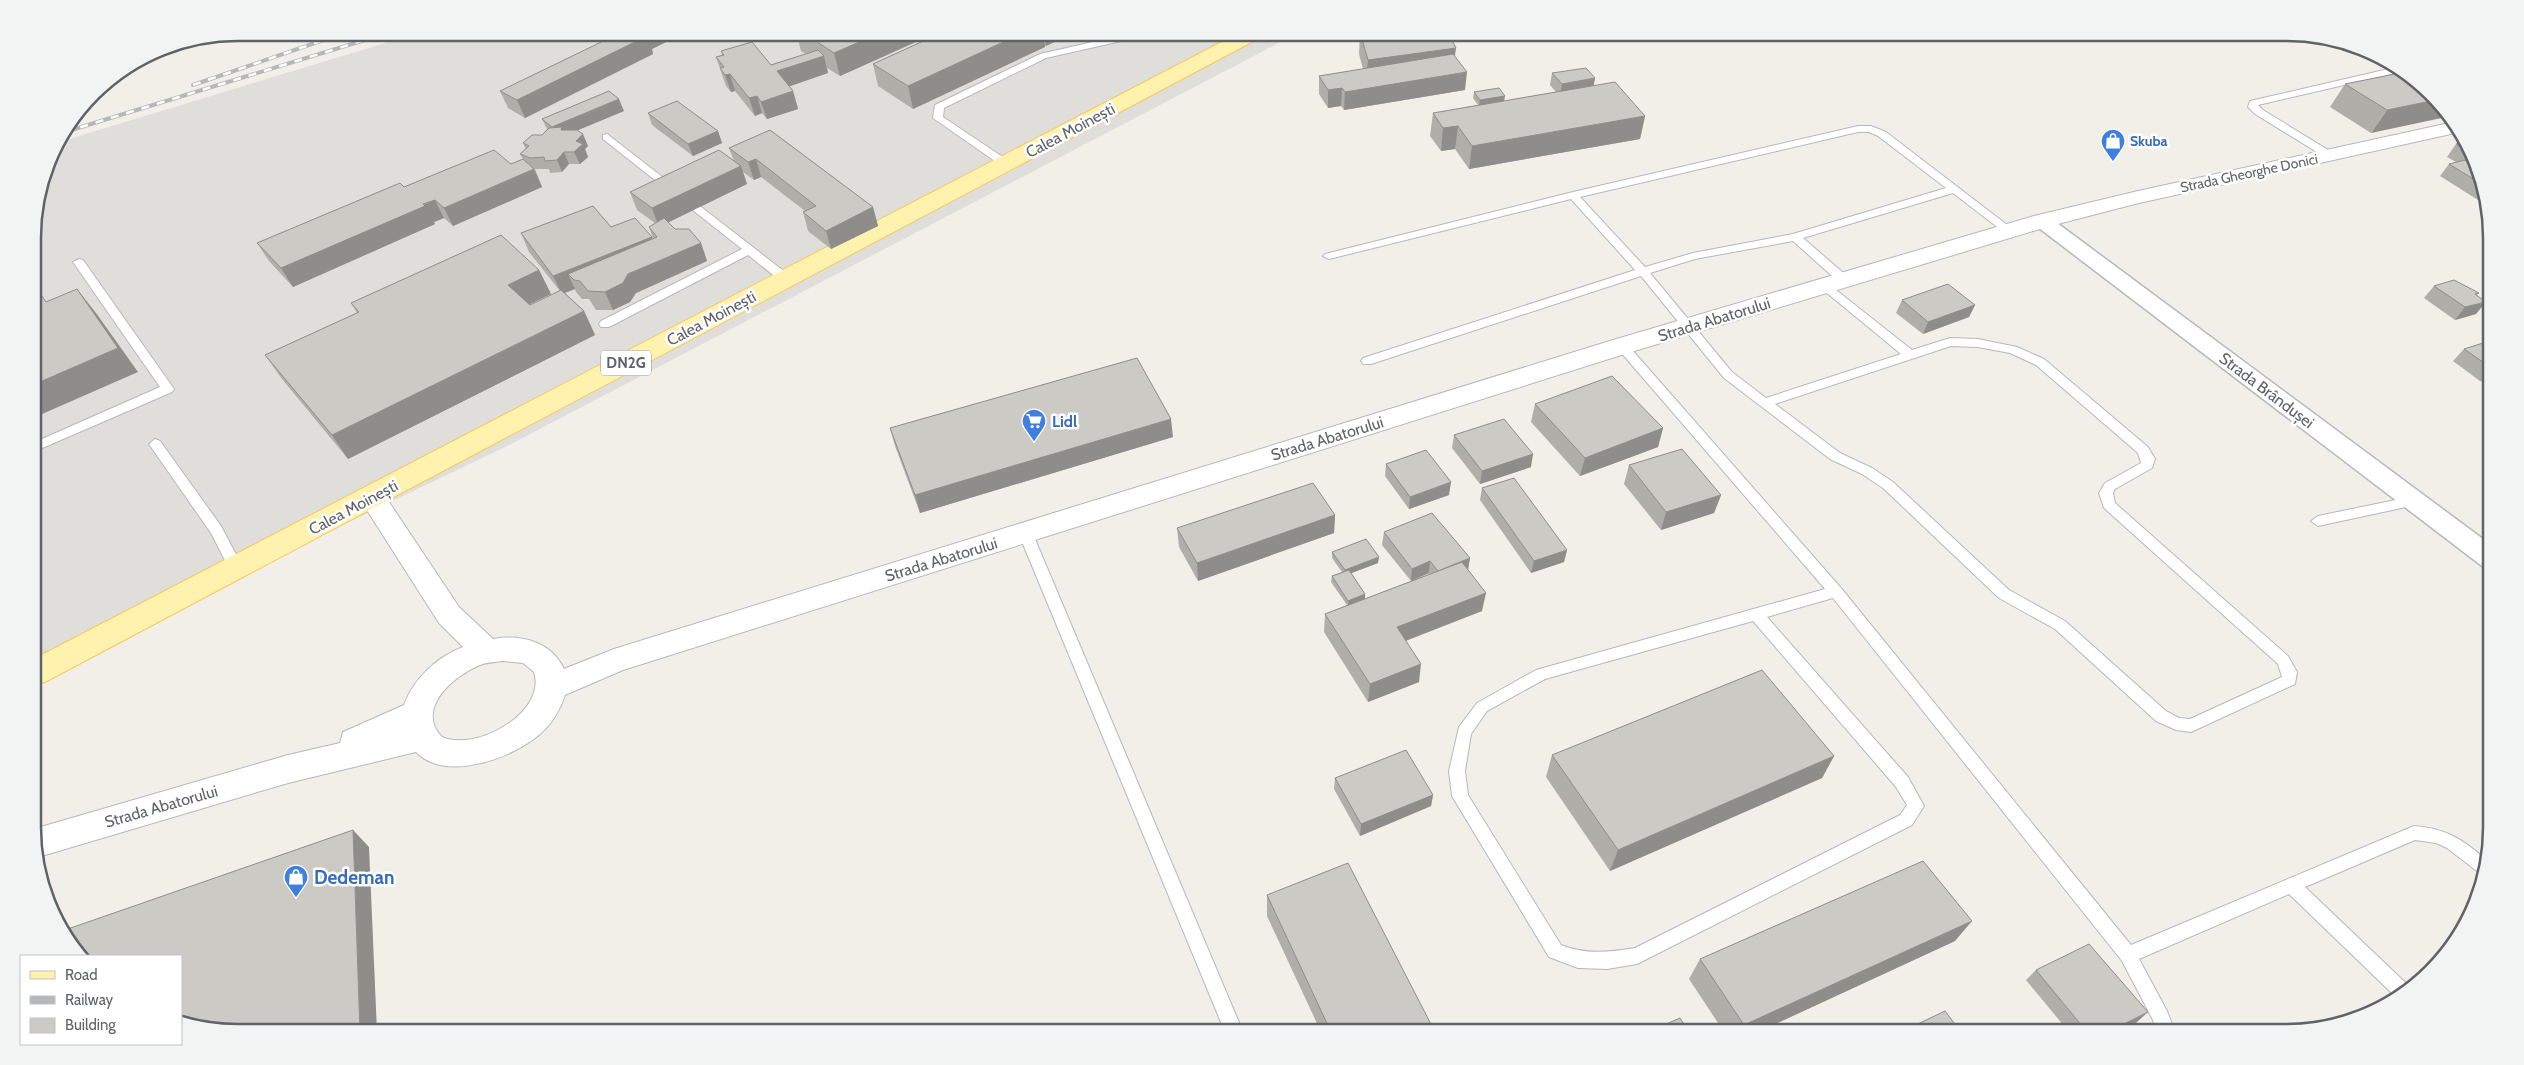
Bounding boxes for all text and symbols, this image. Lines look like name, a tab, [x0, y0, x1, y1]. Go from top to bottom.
street label: Calea Moinești	[1022, 99, 1119, 163]
shop icon: Skuba	[2100, 128, 2126, 162]
place label: Skuba	[2130, 132, 2168, 150]
street label: Strada Gheorghe Donici	[2179, 150, 2320, 196]
street label: Calea Moinești	[663, 287, 760, 351]
street label: Strada Abatorului	[1656, 293, 1773, 346]
street label: Strada Brândușei	[2215, 349, 2318, 433]
road number: DN2G	[601, 350, 651, 376]
supermarket icon: Lidl	[1021, 408, 1047, 442]
place label: Lidl	[1052, 412, 1077, 431]
street label: Strada Abatorului	[1269, 412, 1386, 465]
street label: Calea Moinești	[305, 476, 402, 540]
street label: Strada Abatorului	[883, 533, 1000, 586]
street label: Strada Abatorului	[102, 781, 220, 832]
shop icon: Dedeman	[283, 864, 309, 898]
place label: Dedeman	[314, 866, 394, 889]
legend	[20, 955, 182, 1045]
text: Road	[65, 966, 98, 984]
text: Railway	[65, 991, 114, 1009]
text: Building	[65, 1016, 116, 1034]

